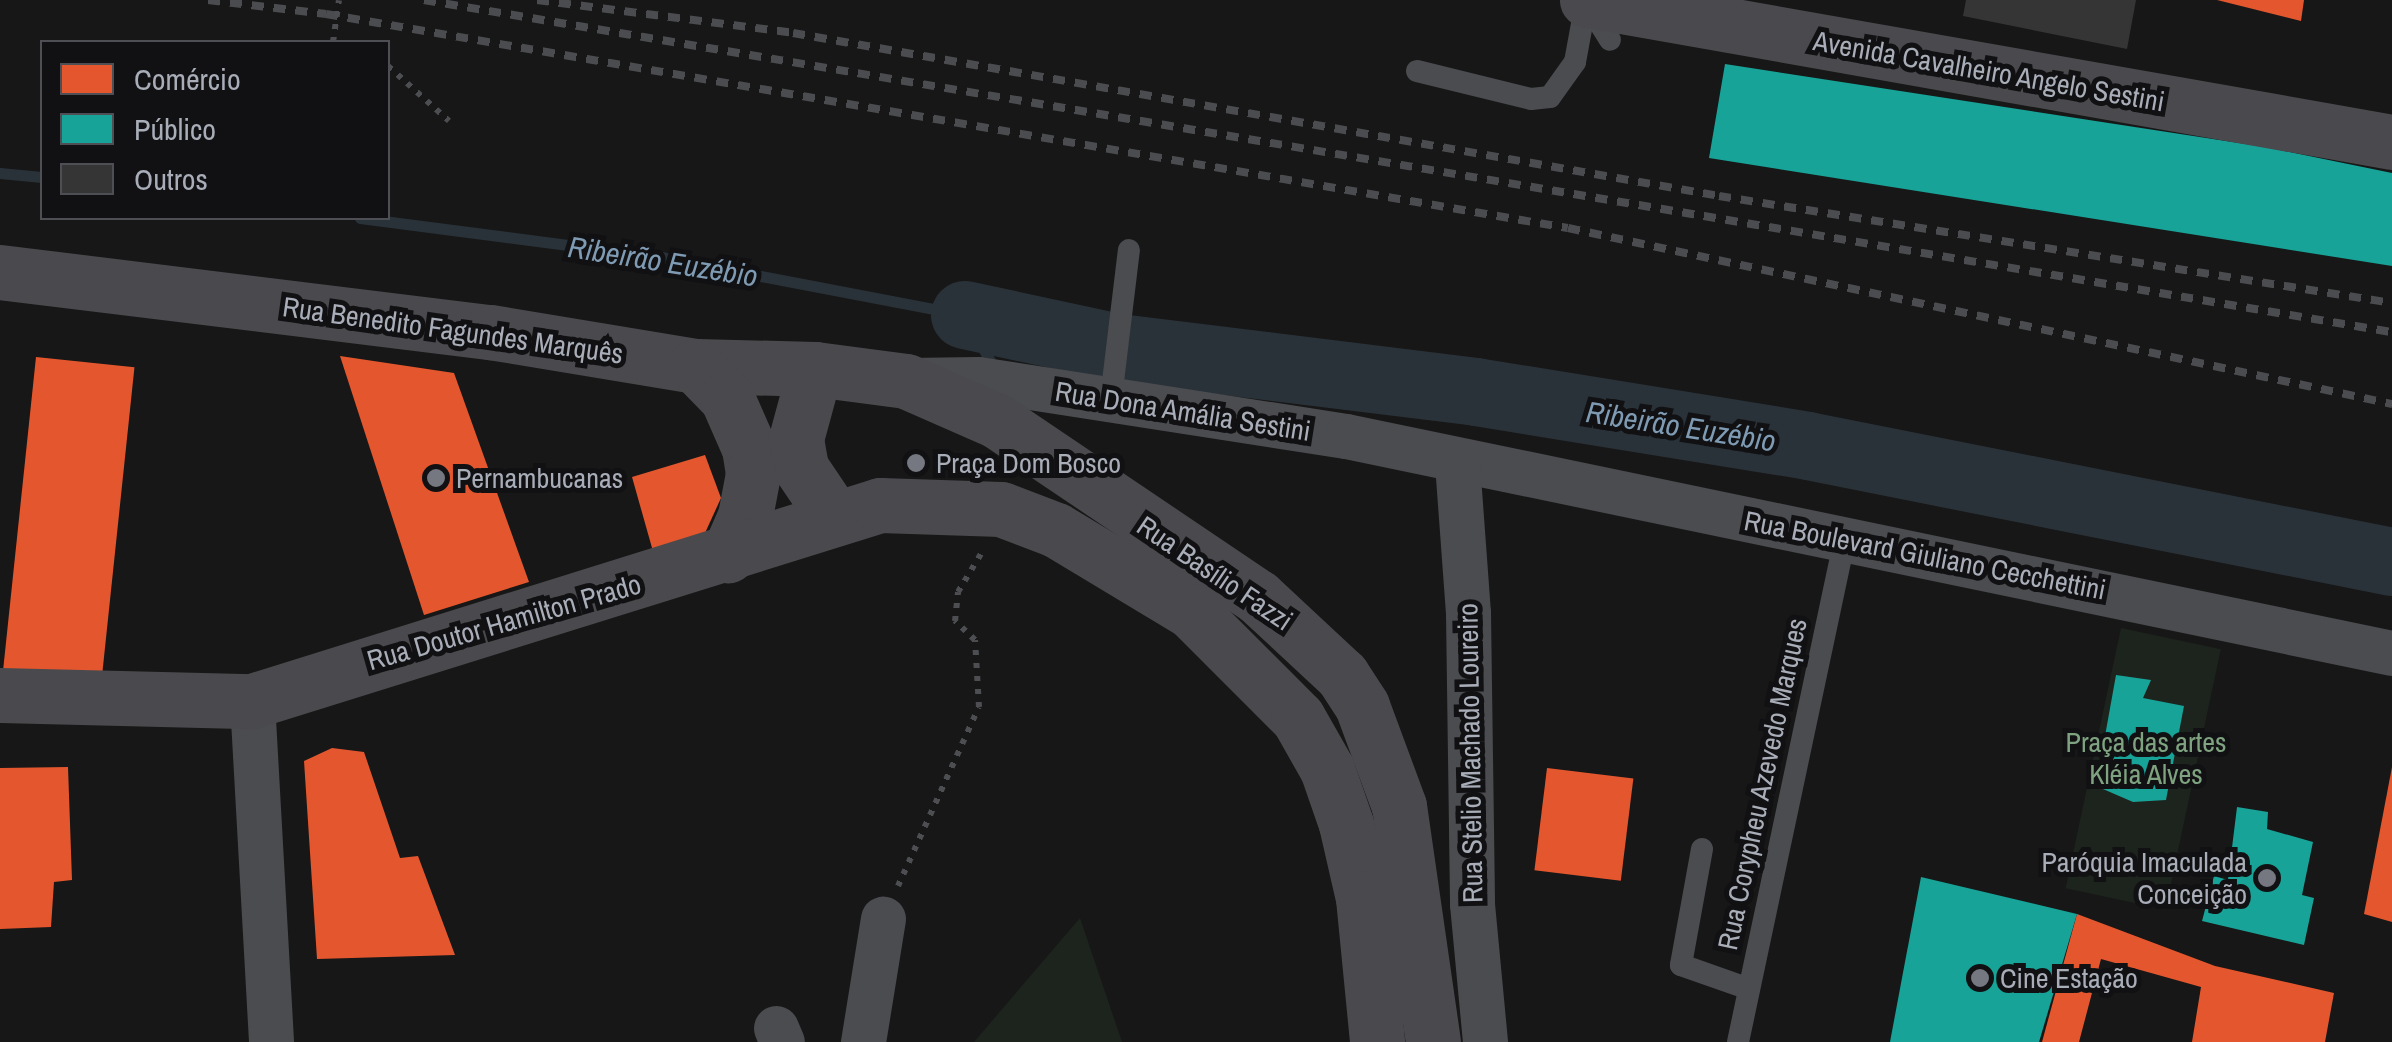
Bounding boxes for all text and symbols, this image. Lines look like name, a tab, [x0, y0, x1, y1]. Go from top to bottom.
street label: Avenida Cavalheiro Angelo Sestini	[1810, 23, 2168, 119]
legend	[40, 40, 390, 220]
text: Comércio	[134, 59, 241, 99]
text: Público	[134, 109, 216, 149]
text: Outros	[134, 159, 208, 199]
water label: Ribeirão Euzébio	[566, 228, 760, 294]
street label: Rua Benedito Fagundes Marquês	[281, 289, 625, 371]
street label: Rua Dona Amália Sestini	[1052, 374, 1314, 448]
water label: Ribeirão Euzébio	[1584, 393, 1778, 459]
place label: Praça Dom Bosco	[936, 446, 1121, 480]
marker: Praça Dom Bosco	[905, 452, 927, 474]
place label: Pernambucanas	[456, 461, 623, 495]
marker: Pernambucanas	[425, 467, 447, 489]
street label: Rua Boulevard Giuliano Cecchettini	[1741, 503, 2109, 607]
street label: Rua Basílio Fazzi	[1131, 509, 1299, 637]
street label: Rua Doutor Hamilton Prado	[363, 567, 645, 677]
street label: Rua Stelio Machado Loureiro	[1451, 603, 1489, 903]
street label: Rua Corypheu Azevedo Marques	[1710, 614, 1814, 954]
park label: Praça das artes Kléia Alves	[2066, 725, 2226, 791]
place label: Paróquia Imaculada Conceição	[2042, 845, 2247, 911]
marker: Paróquia Imaculada Conceição	[2256, 867, 2278, 889]
place label: Cine Estação	[2000, 961, 2138, 995]
marker: Cine Estação	[1969, 967, 1991, 989]

